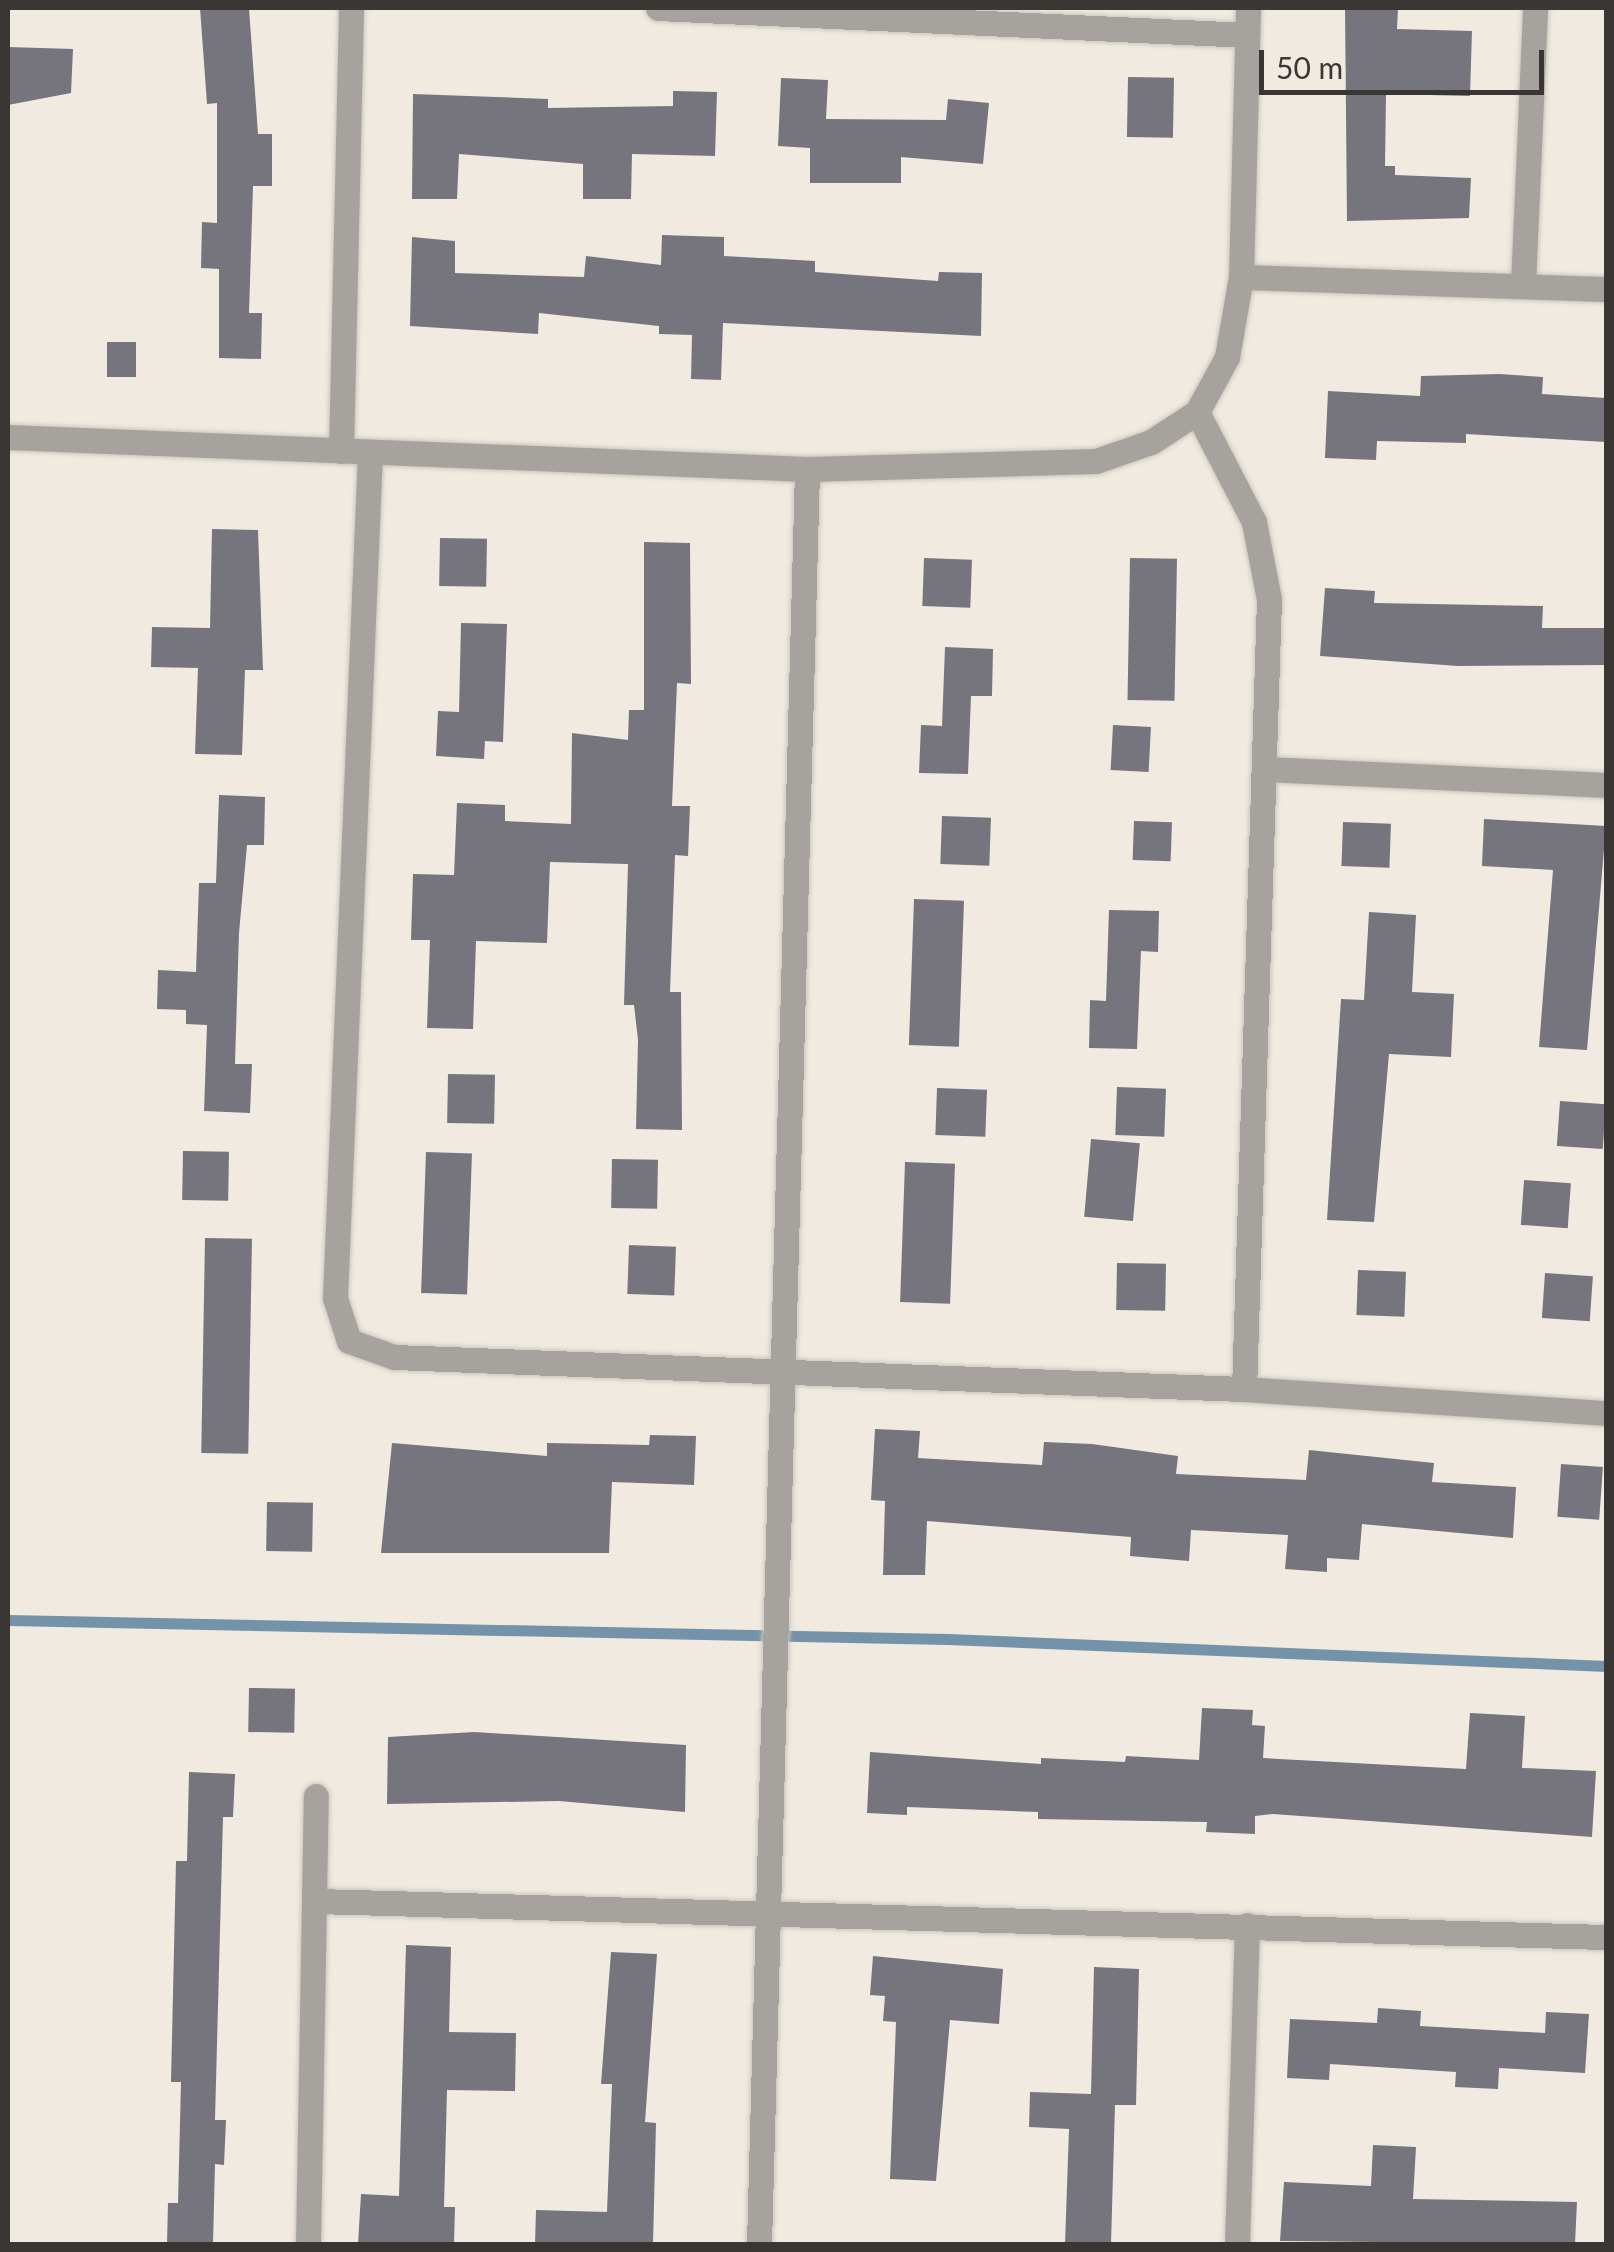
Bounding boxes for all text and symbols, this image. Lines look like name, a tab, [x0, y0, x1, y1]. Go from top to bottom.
scale bar	[1264, 30, 1549, 92]
text: 50 m	[1276, 49, 1343, 85]

